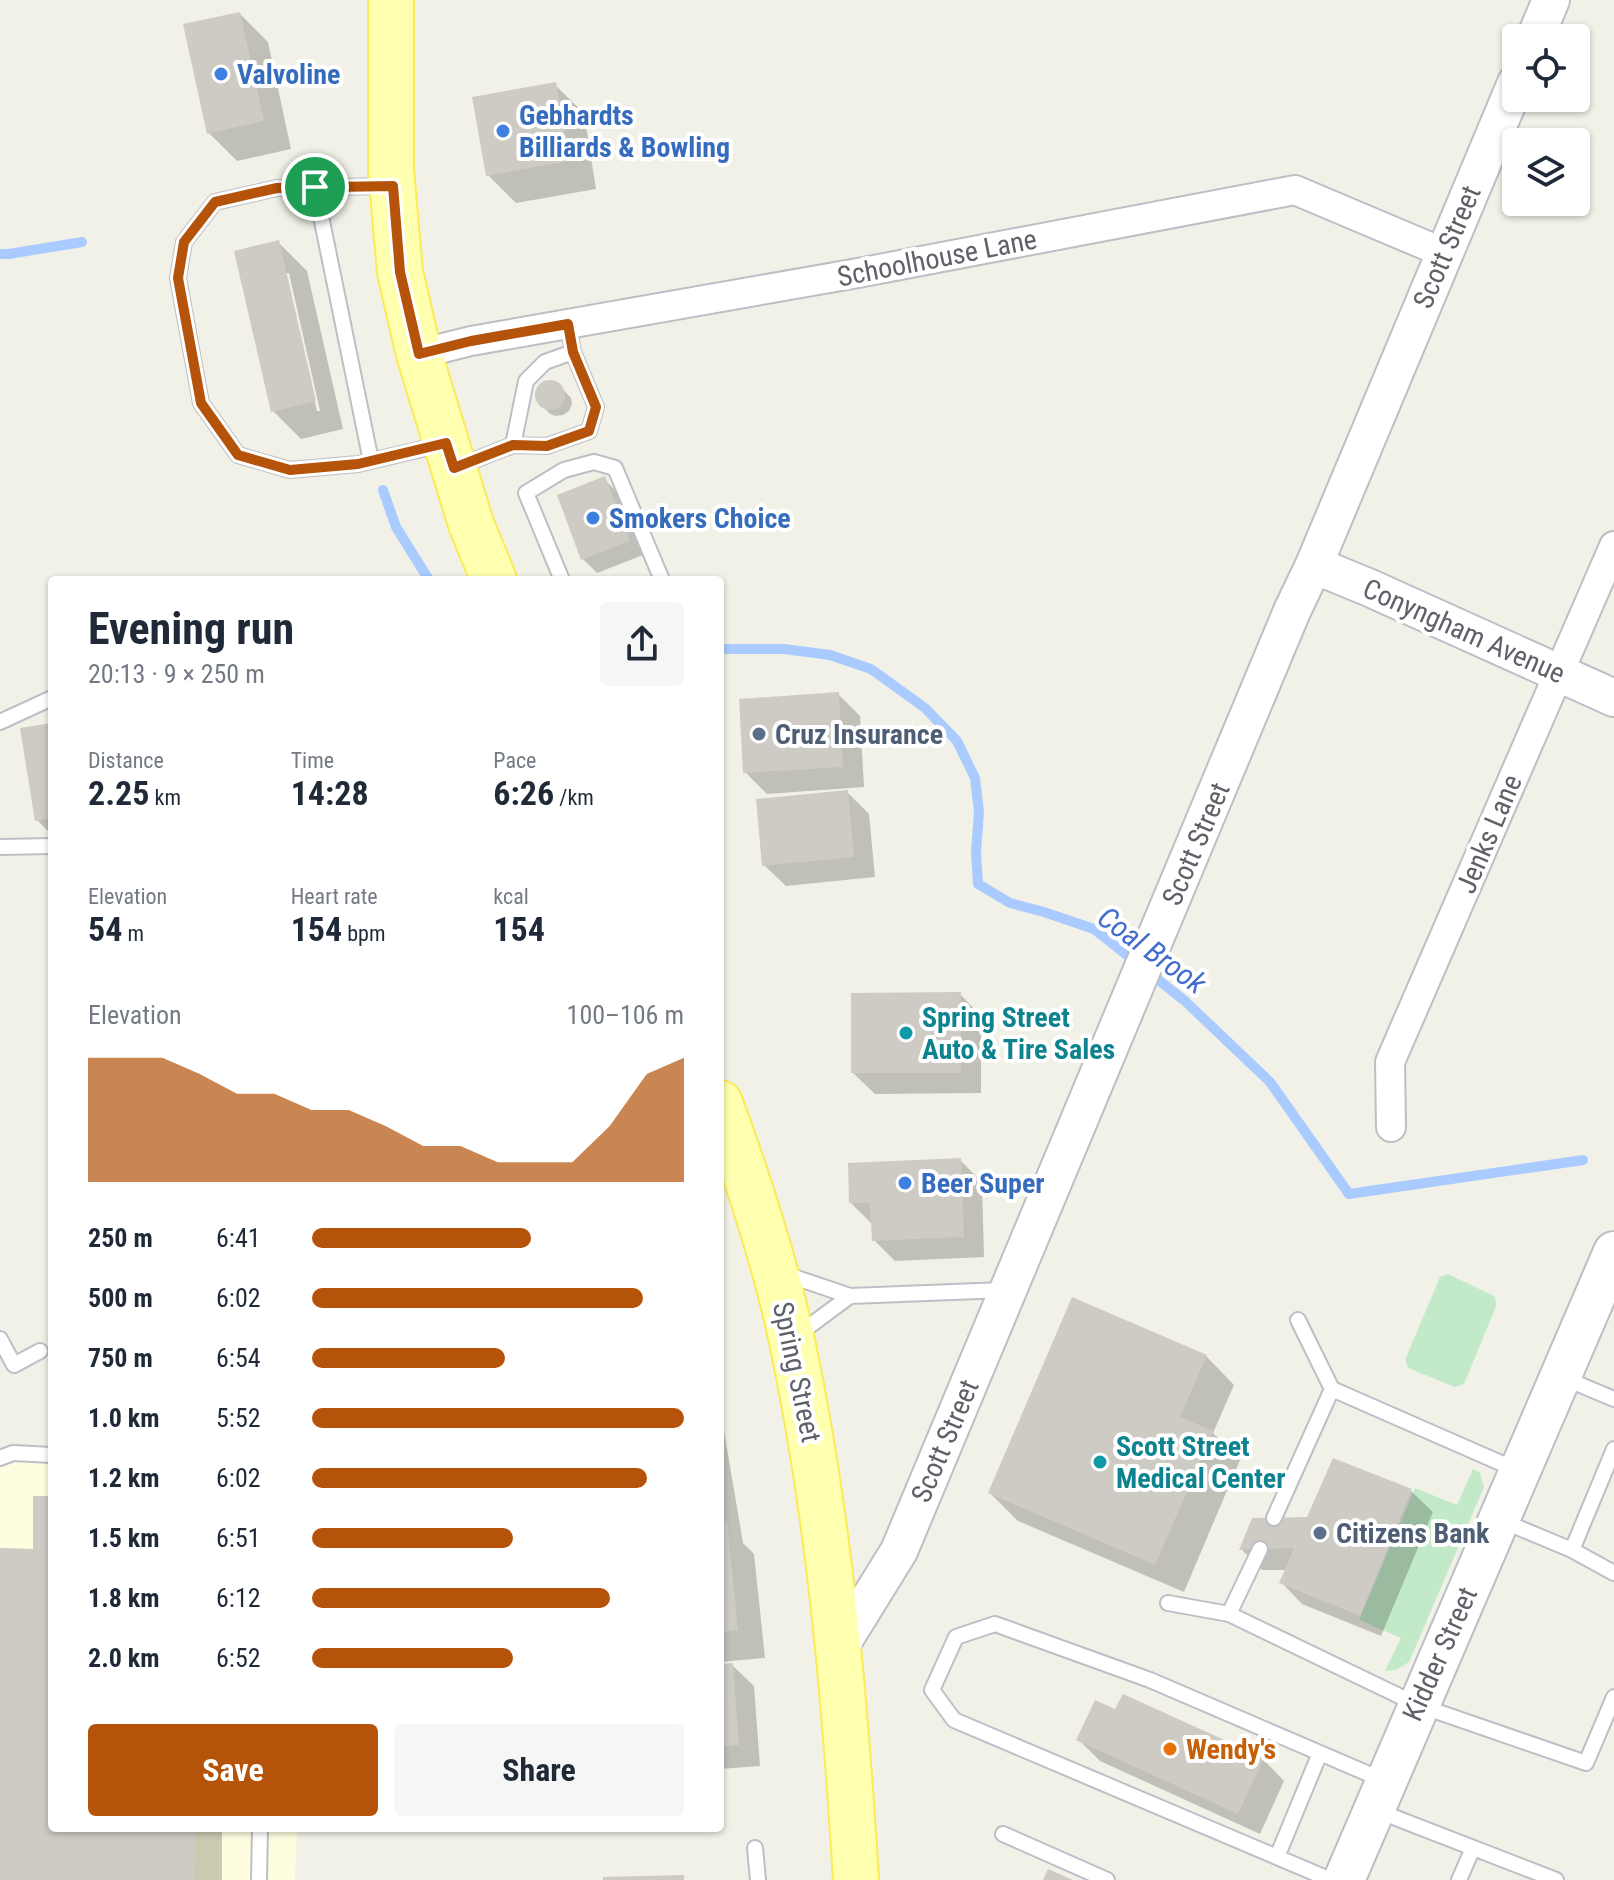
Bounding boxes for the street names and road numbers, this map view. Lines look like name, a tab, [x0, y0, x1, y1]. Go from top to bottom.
street label: Scott Street	[1406, 181, 1488, 313]
street label: Schoolhouse Lane	[835, 222, 1039, 294]
street label: Conyngham Avenue	[1358, 572, 1570, 690]
street label: Jenks Lane	[1449, 770, 1529, 898]
street label: Scott Street	[1155, 778, 1237, 910]
street label: Spring Street	[766, 1299, 828, 1445]
street label: Scott Street	[904, 1375, 986, 1507]
street label: Kidder Street	[1396, 1582, 1484, 1726]

